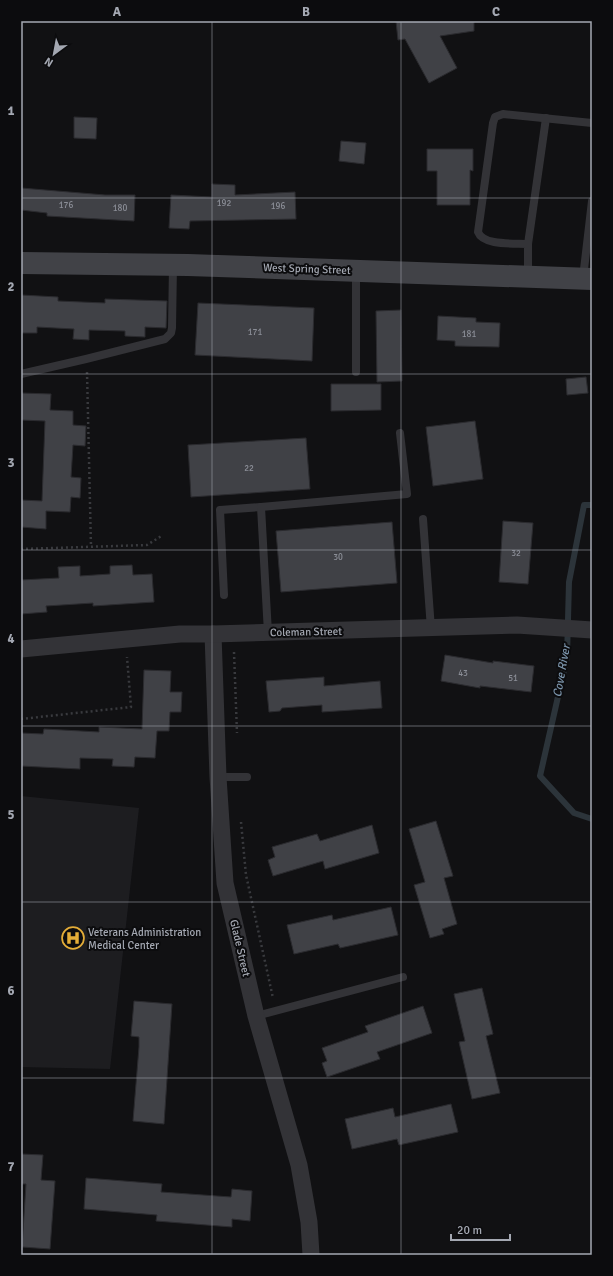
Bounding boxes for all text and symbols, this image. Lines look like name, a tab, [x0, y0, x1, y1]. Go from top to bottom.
text: A	[113, 4, 122, 20]
text: B	[302, 4, 310, 20]
text: C	[492, 4, 500, 20]
north arrow	[34, 34, 74, 74]
text: N	[42, 55, 56, 70]
text: 1	[7, 103, 15, 119]
house number: 192	[217, 198, 231, 209]
house number: 176	[59, 200, 73, 211]
house number: 196	[271, 201, 285, 212]
house number: 180	[113, 203, 127, 214]
street label: West Spring Street	[263, 261, 351, 277]
text: 2	[7, 279, 15, 295]
house number: 171	[248, 327, 262, 338]
house number: 181	[462, 329, 476, 340]
text: 3	[7, 455, 15, 471]
house number: 22	[244, 463, 254, 474]
house number: 32	[511, 548, 521, 559]
house number: 30	[333, 552, 343, 563]
street label: Coleman Street	[270, 625, 342, 639]
text: 4	[7, 631, 15, 647]
water label: Cove River	[550, 642, 574, 699]
house number: 43	[458, 668, 468, 679]
house number: 51	[508, 673, 518, 684]
text: 5	[7, 807, 15, 823]
street label: Glade Street	[227, 918, 253, 978]
hospital icon: Veterans Administration Medical Center	[60, 925, 86, 951]
place label: Veterans Administration Medical Center	[88, 926, 201, 952]
text: 6	[7, 983, 15, 999]
text: 7	[7, 1159, 15, 1175]
scale bar	[451, 1216, 510, 1242]
text: 20 m	[457, 1223, 482, 1238]

